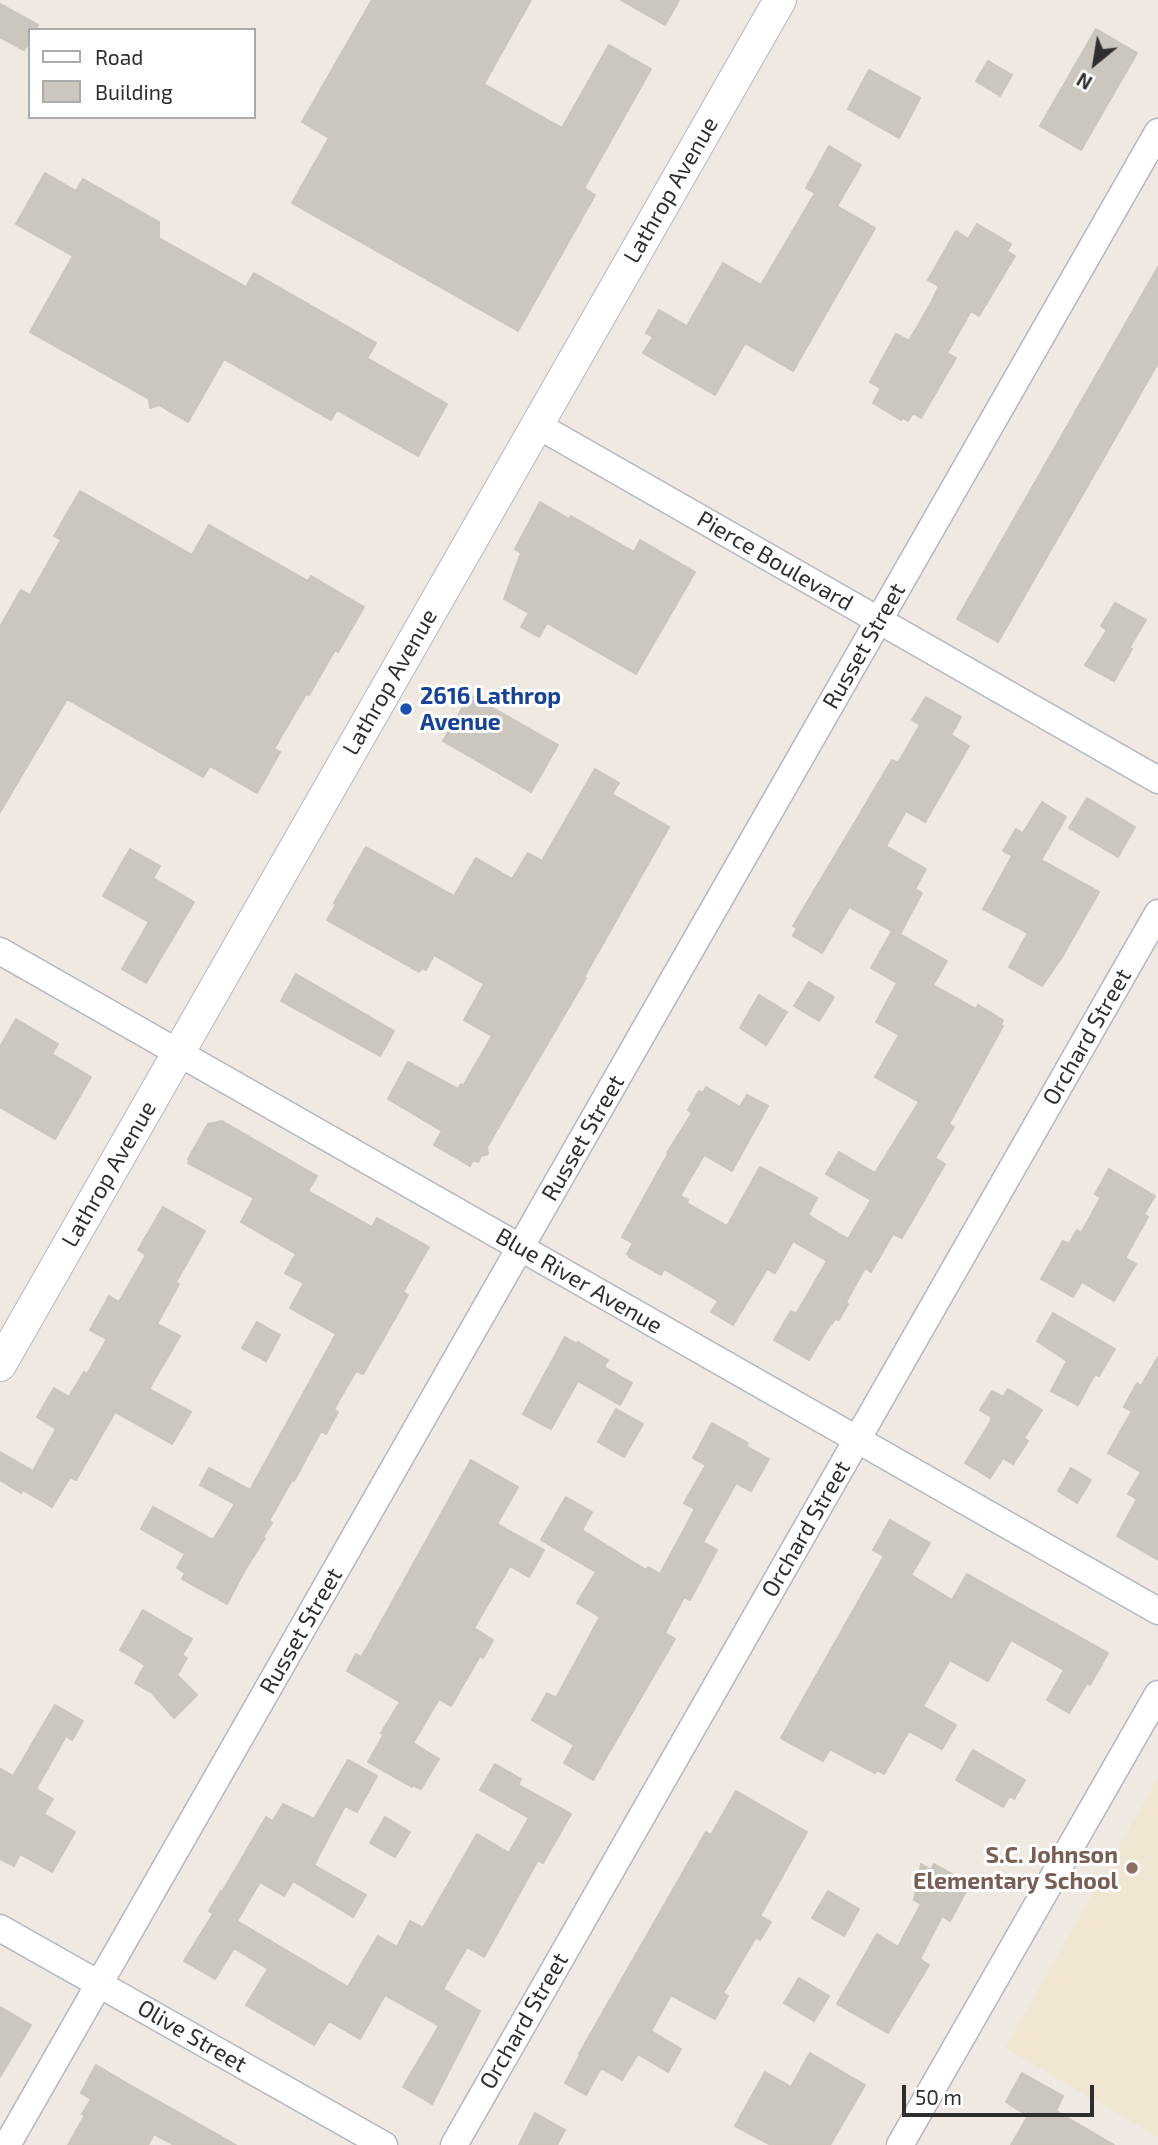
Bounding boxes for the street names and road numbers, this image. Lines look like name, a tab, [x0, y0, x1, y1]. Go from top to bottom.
street label: Lathrop Avenue	[618, 112, 724, 268]
street label: Pierce Boulevard	[692, 505, 858, 617]
street label: Russet Street	[817, 578, 911, 714]
street label: Lathrop Avenue	[337, 604, 443, 760]
street label: Orchard Street	[1037, 964, 1137, 1110]
street label: Russet Street	[536, 1070, 630, 1206]
street label: Lathrop Avenue	[56, 1096, 162, 1252]
street label: Blue River Avenue	[491, 1222, 667, 1340]
street label: Orchard Street	[756, 1456, 856, 1602]
street label: Russet Street	[254, 1563, 348, 1699]
street label: Orchard Street	[474, 1948, 574, 2094]
street label: Olive Street	[133, 1994, 251, 2078]

